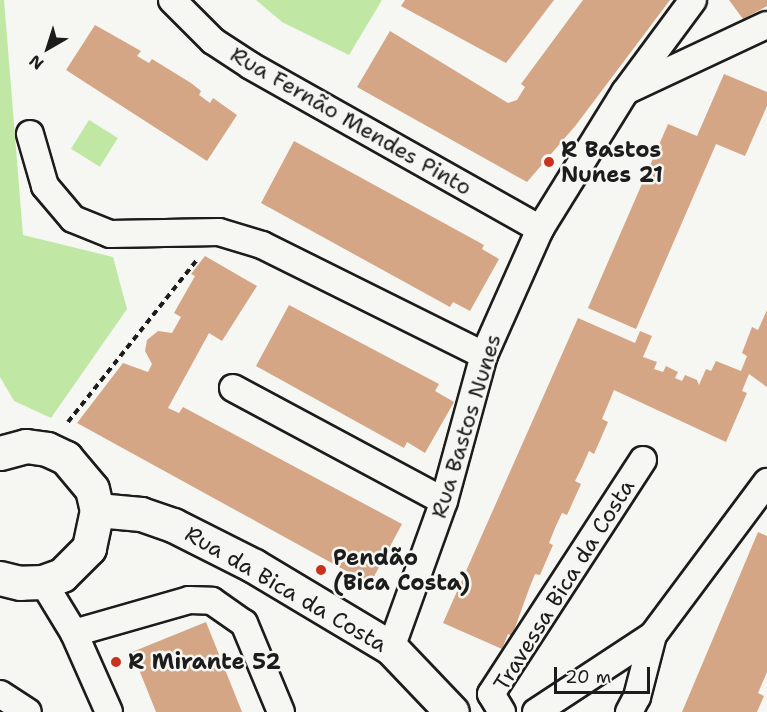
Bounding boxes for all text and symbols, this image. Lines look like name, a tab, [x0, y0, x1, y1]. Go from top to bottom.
north arrow	[18, 18, 78, 78]
street label: Rua Fernão Mendes Pinto	[226, 41, 476, 201]
text: N	[25, 50, 48, 75]
place label: R Bastos Nunes 21	[561, 136, 663, 188]
marker: R Bastos Nunes 21	[542, 155, 556, 169]
street label: Rua Bastos Nunes	[425, 331, 507, 521]
street label: Travessa Bica da Costa	[488, 474, 640, 696]
street label: Rua da Bica da Costa	[180, 520, 392, 658]
place label: Pendão (Bica Costa)	[333, 544, 470, 596]
marker: Pendão (Bica Costa)	[314, 563, 328, 577]
place label: R Mirante 52	[128, 649, 281, 675]
marker: R Mirante 52	[109, 655, 123, 669]
scale bar	[557, 655, 653, 693]
text: 20 m	[565, 665, 611, 689]

